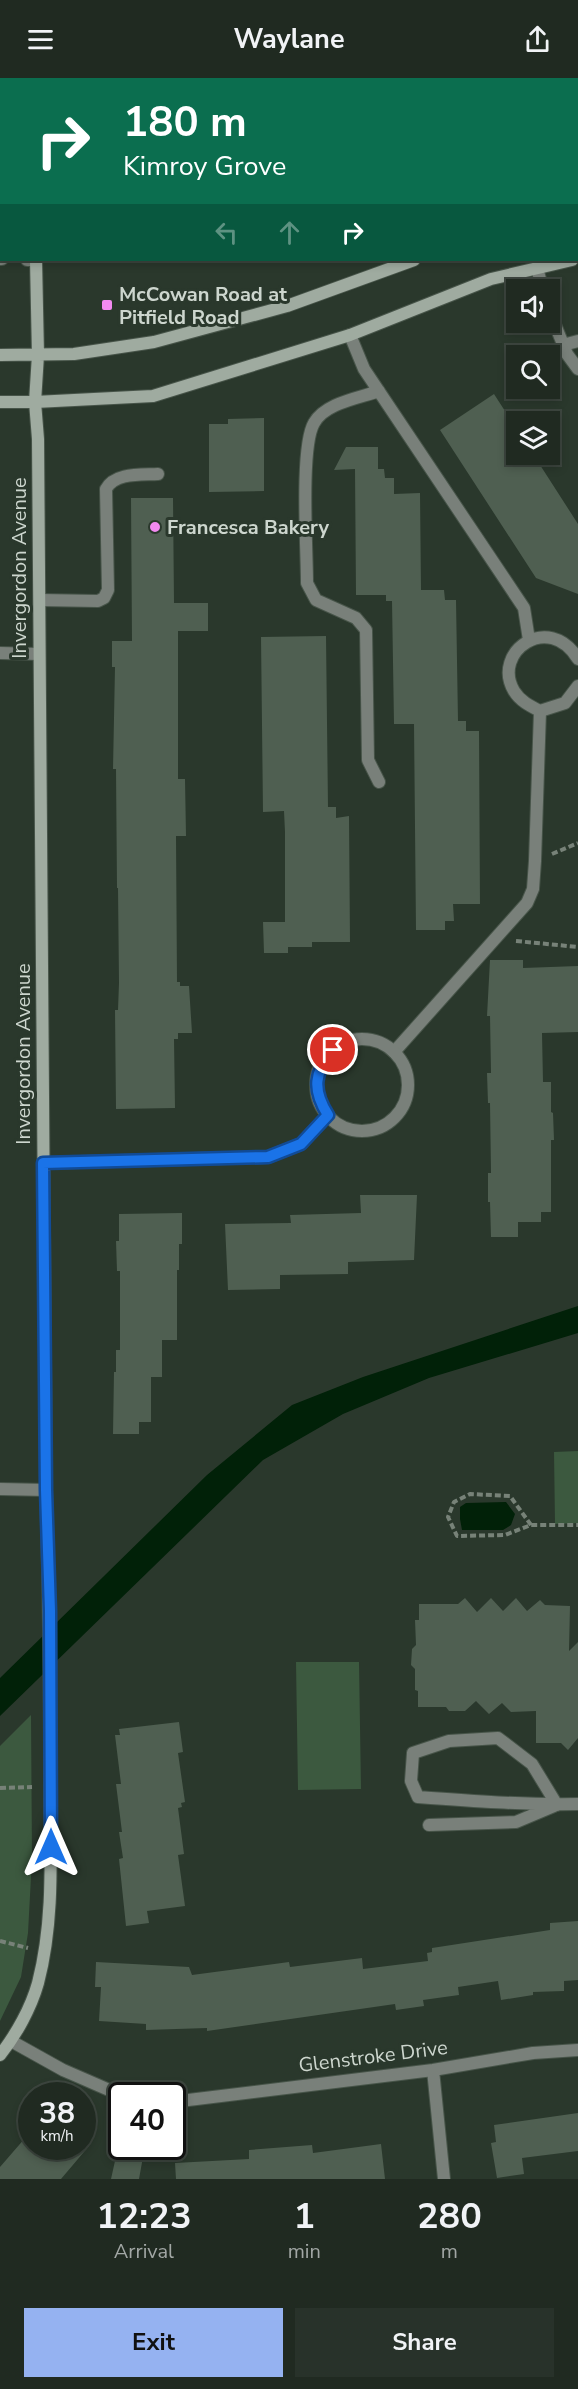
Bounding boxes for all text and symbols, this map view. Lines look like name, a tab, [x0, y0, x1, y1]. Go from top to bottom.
text: Waylane	[233, 21, 345, 58]
icon: menu	[24, 23, 57, 56]
icon: share	[521, 23, 554, 56]
text: 180 m	[123, 94, 247, 151]
icon: right	[24, 102, 102, 180]
text: Kimroy Grove	[123, 148, 286, 185]
icon: left	[210, 216, 243, 249]
icon: ahead	[273, 216, 306, 249]
icon: right	[336, 216, 369, 249]
map controls	[506, 279, 560, 465]
button: sound	[506, 279, 560, 333]
place label: McCowan Road at Pitfield Road	[119, 281, 287, 331]
marker: McCowan Road at Pitfield Road	[100, 298, 114, 312]
button: search	[506, 345, 560, 399]
button: layers	[506, 411, 560, 465]
street label: Invergordon Avenue	[6, 477, 33, 659]
place label: Francesca Bakery	[167, 514, 329, 541]
marker: Francesca Bakery	[148, 520, 162, 534]
street label: Invergordon Avenue	[10, 963, 37, 1145]
pin	[307, 1024, 358, 1075]
icon: arrive	[316, 1033, 349, 1066]
position arrow	[19, 1815, 83, 1879]
street label: Glenstroke Drive	[297, 2034, 449, 2079]
speed limit sign: 40	[108, 2082, 186, 2160]
text: 38	[39, 2093, 75, 2134]
text: km/h	[40, 2126, 74, 2146]
text: 12:23	[96, 2192, 192, 2241]
text: 1	[293, 2192, 315, 2241]
text: 280	[417, 2192, 482, 2241]
text: Arrival	[114, 2238, 174, 2265]
text: min	[288, 2238, 321, 2265]
text: m	[441, 2238, 458, 2265]
button: Exit	[24, 2308, 283, 2377]
button: Share	[295, 2308, 554, 2377]

